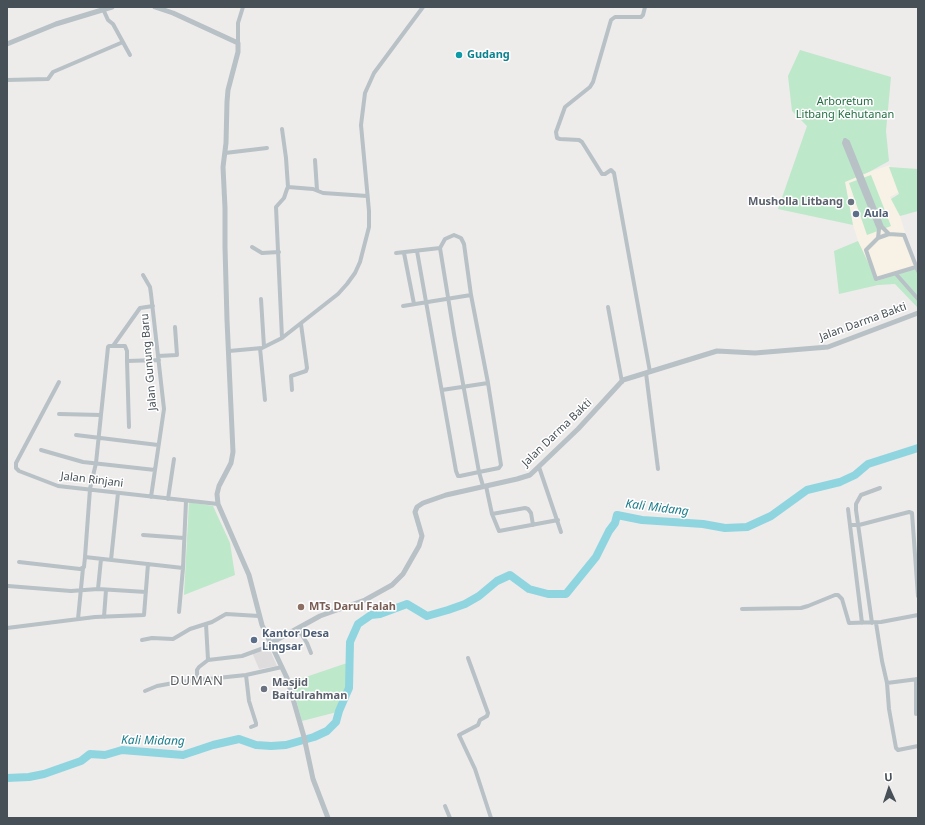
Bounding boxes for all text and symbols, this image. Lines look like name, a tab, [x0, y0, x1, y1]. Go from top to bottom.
place label: Gudang	[467, 48, 510, 62]
marker: Gudang	[454, 50, 464, 60]
park label: Arboretum Litbang Kehutanan	[796, 95, 894, 121]
place label: Musholla Litbang	[748, 195, 843, 209]
marker: Musholla Litbang	[846, 197, 856, 207]
place label: Aula	[864, 207, 889, 221]
marker: Aula	[851, 209, 861, 219]
street label: Jalan Darma Bakti	[818, 300, 908, 344]
street label: Jalan Gunung Baru	[138, 313, 160, 411]
street label: Jalan Darma Bakti	[519, 396, 595, 470]
street label: Jalan Rinjani	[60, 470, 124, 490]
water label: Kali Midang	[625, 497, 689, 519]
place label: MTs Darul Falah	[309, 600, 396, 614]
marker: MTs Darul Falah	[296, 602, 306, 612]
place label: Kantor Desa Lingsar	[262, 627, 329, 653]
marker: Kantor Desa Lingsar	[249, 635, 259, 645]
district label: DUMAN	[170, 673, 224, 689]
place label: Masjid Baitulrahman	[272, 676, 347, 702]
marker: Masjid Baitulrahman	[259, 684, 269, 694]
water label: Kali Midang	[121, 733, 185, 749]
north arrow	[869, 769, 909, 809]
text: U	[884, 769, 893, 784]

